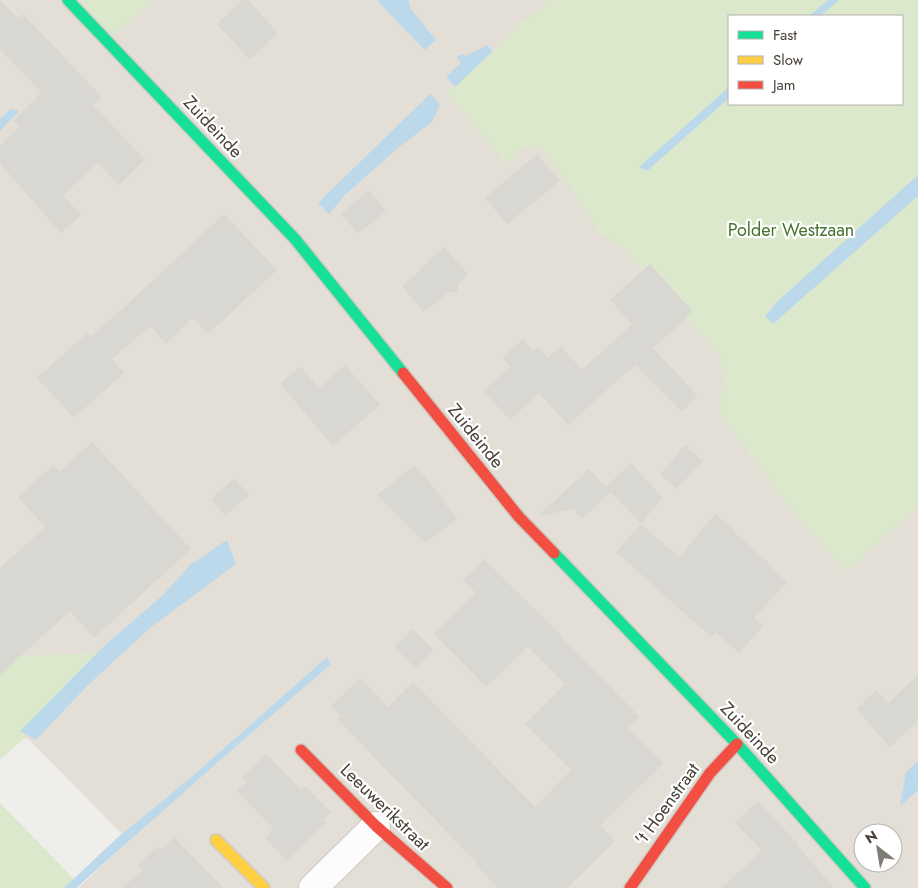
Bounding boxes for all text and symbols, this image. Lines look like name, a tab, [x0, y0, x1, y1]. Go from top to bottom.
legend	[728, 15, 903, 105]
text: Fast	[773, 24, 797, 46]
text: Slow	[773, 49, 804, 71]
text: Jam	[771, 74, 796, 96]
street label: Zuideinde	[177, 90, 249, 164]
park label: Polder Westzaan	[728, 217, 854, 243]
street label: Zuideinde	[442, 398, 510, 474]
street label: Zuideinde	[714, 696, 786, 770]
street label: 't Hoenstraat	[628, 757, 706, 850]
street label: Leeuwerikstraat	[334, 758, 436, 857]
north arrow	[853, 823, 903, 873]
text: N	[861, 825, 881, 848]

